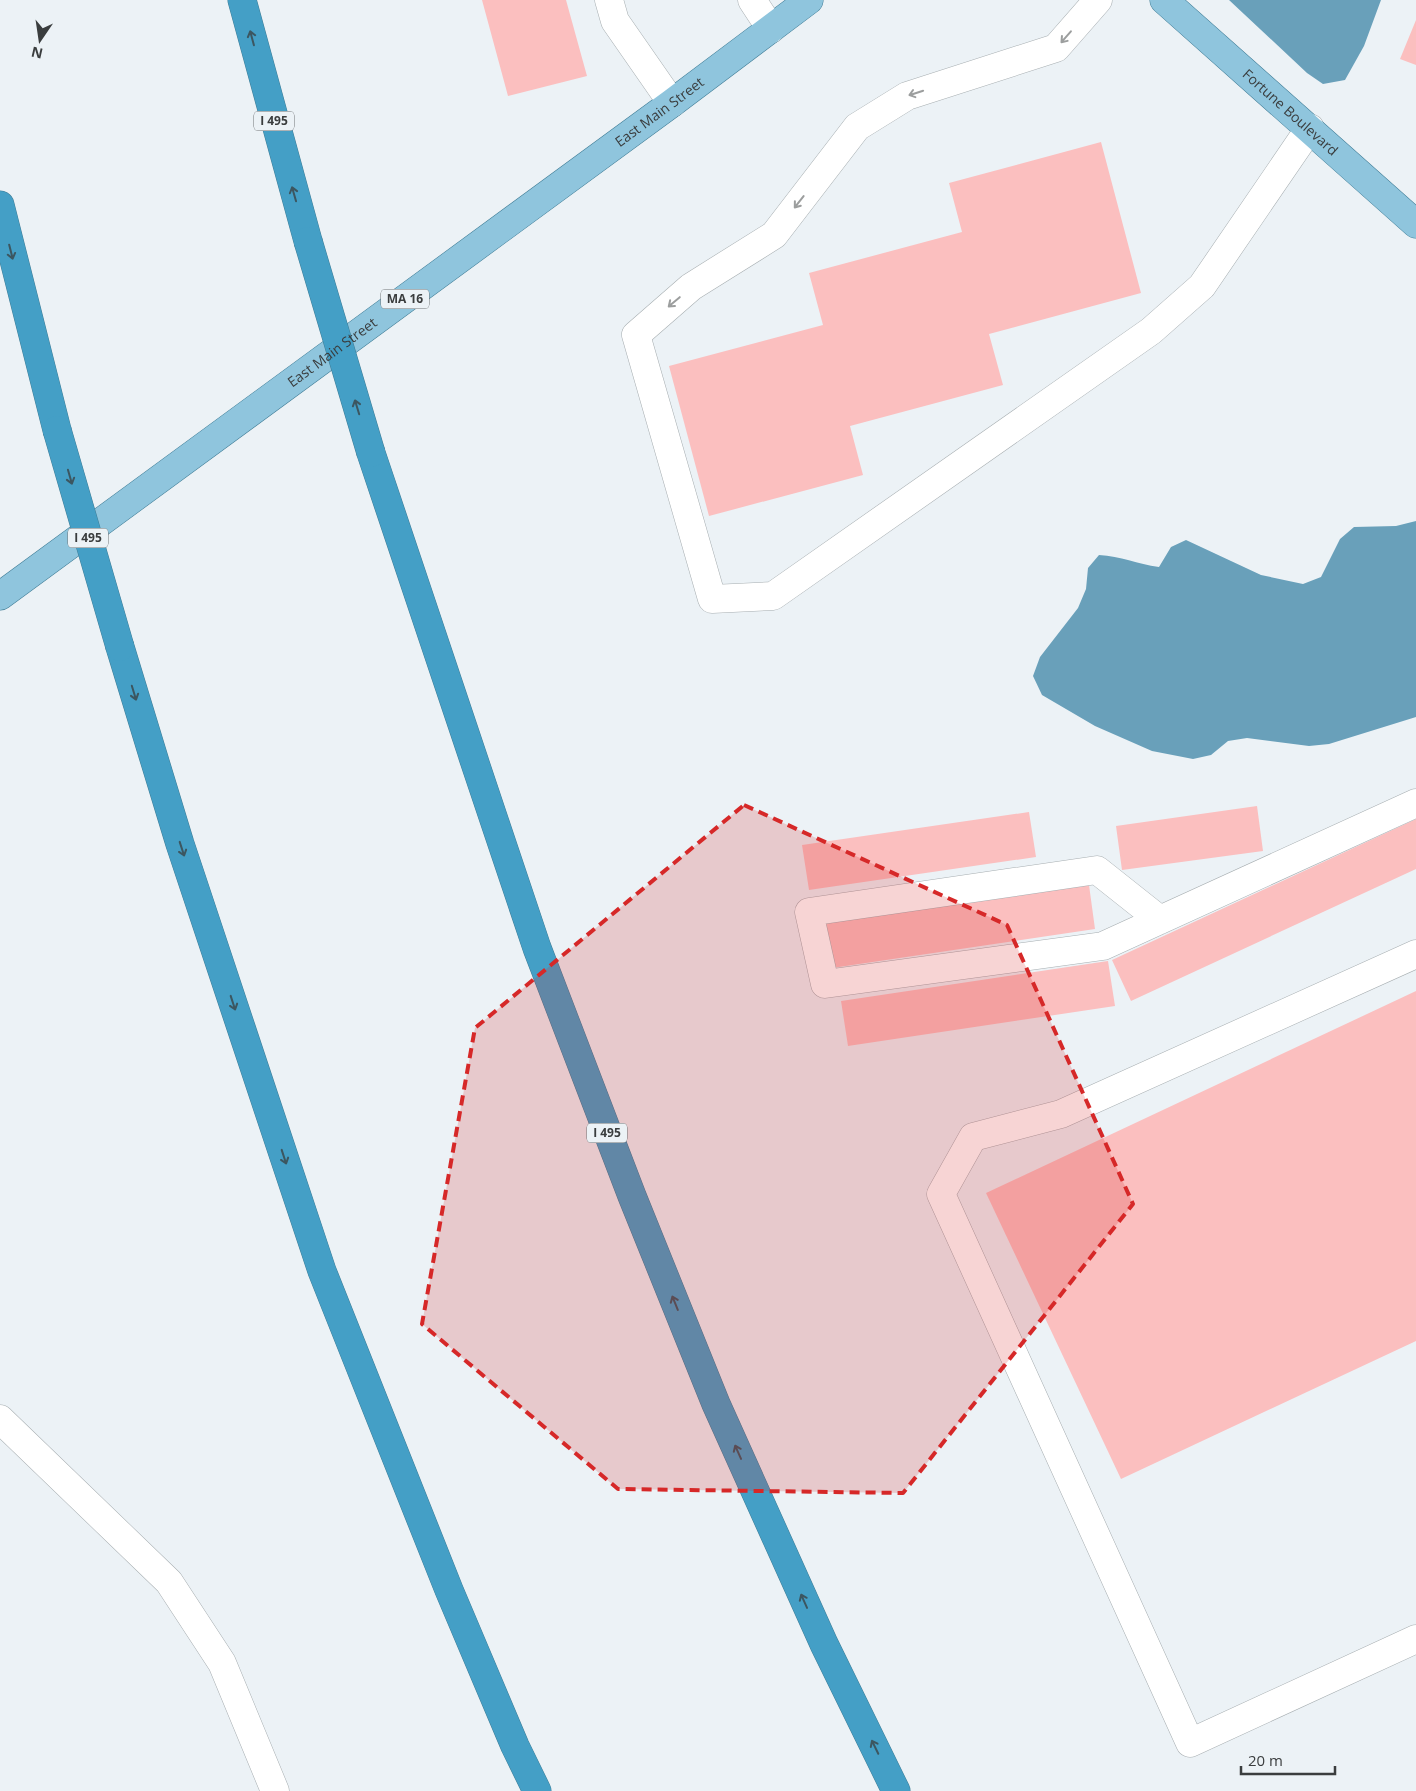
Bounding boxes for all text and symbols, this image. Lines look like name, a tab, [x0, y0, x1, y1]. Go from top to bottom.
north arrow	[15, 15, 65, 65]
one-way arrow	[247, 30, 256, 46]
one-way arrow	[1060, 30, 1072, 43]
text: N	[29, 43, 45, 64]
street label: Fortune Boulevard	[1239, 64, 1342, 159]
street label: East Main Street	[611, 72, 708, 151]
one-way arrow	[908, 89, 924, 98]
road number: I 495	[254, 112, 294, 130]
one-way arrow	[289, 187, 299, 203]
one-way arrow	[794, 195, 805, 208]
one-way arrow	[7, 243, 16, 259]
road number: MA 16	[381, 290, 429, 308]
one-way arrow	[667, 297, 680, 308]
street label: East Main Street	[283, 313, 380, 391]
one-way arrow	[351, 399, 361, 415]
one-way arrow	[66, 468, 76, 484]
road number: I 495	[68, 528, 108, 548]
one-way arrow	[129, 685, 139, 701]
one-way arrow	[178, 840, 187, 856]
one-way arrow	[229, 995, 238, 1010]
road number: I 495	[587, 1124, 627, 1142]
one-way arrow	[280, 1149, 289, 1164]
one-way arrow	[670, 1296, 679, 1311]
one-way arrow	[732, 1445, 742, 1460]
one-way arrow	[799, 1594, 809, 1609]
one-way arrow	[869, 1740, 879, 1755]
scale bar	[1241, 1744, 1335, 1776]
text: 20 m	[1248, 1750, 1283, 1770]

